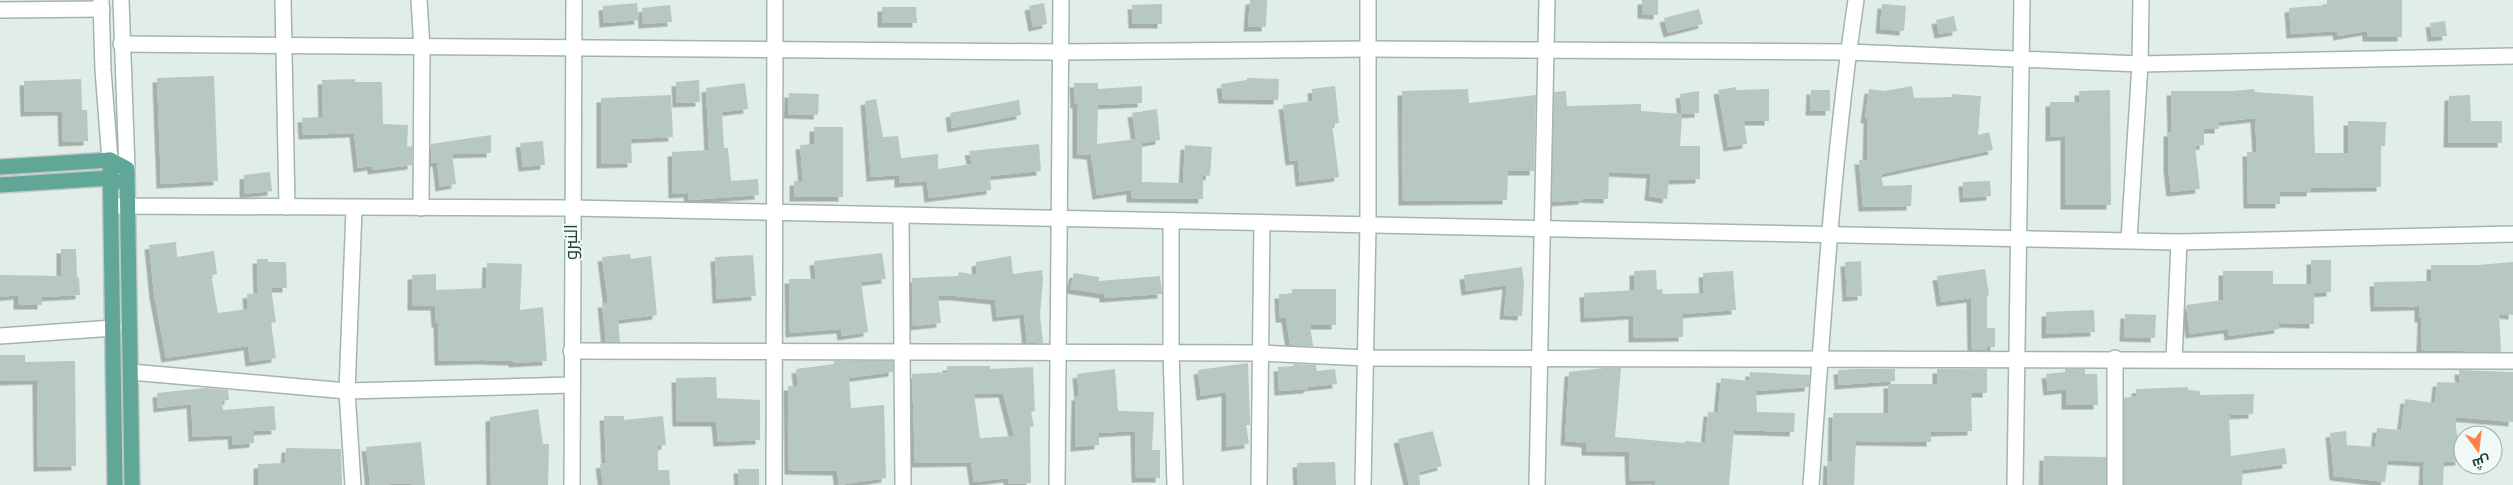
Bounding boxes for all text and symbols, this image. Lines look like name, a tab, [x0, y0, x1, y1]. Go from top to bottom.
street label: النبرو	[559, 224, 583, 260]
north arrow	[2453, 425, 2503, 475]
text: ش	[2470, 451, 2492, 474]

